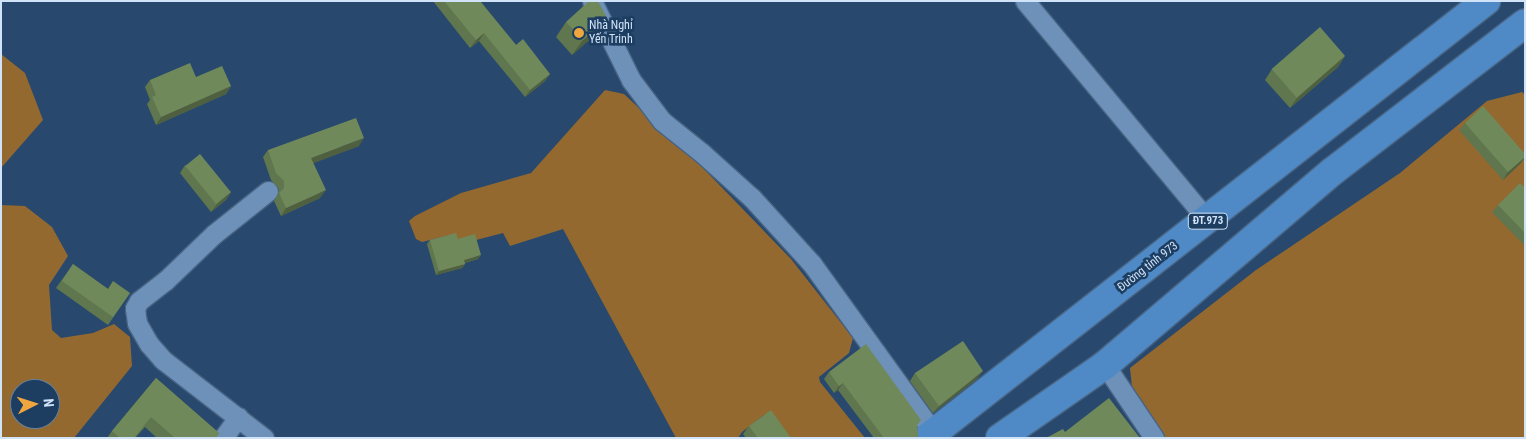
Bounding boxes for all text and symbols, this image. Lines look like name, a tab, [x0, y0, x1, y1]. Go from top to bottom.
place label: Nhà Nghỉ Yến Trinh	[589, 19, 633, 47]
marker: Nhà Nghỉ Yến Trinh	[573, 27, 585, 39]
road number: ĐT.973	[1187, 212, 1229, 230]
street label: Đường tỉnh 973	[1115, 239, 1181, 295]
north arrow	[10, 379, 60, 429]
text: N	[41, 398, 57, 408]

